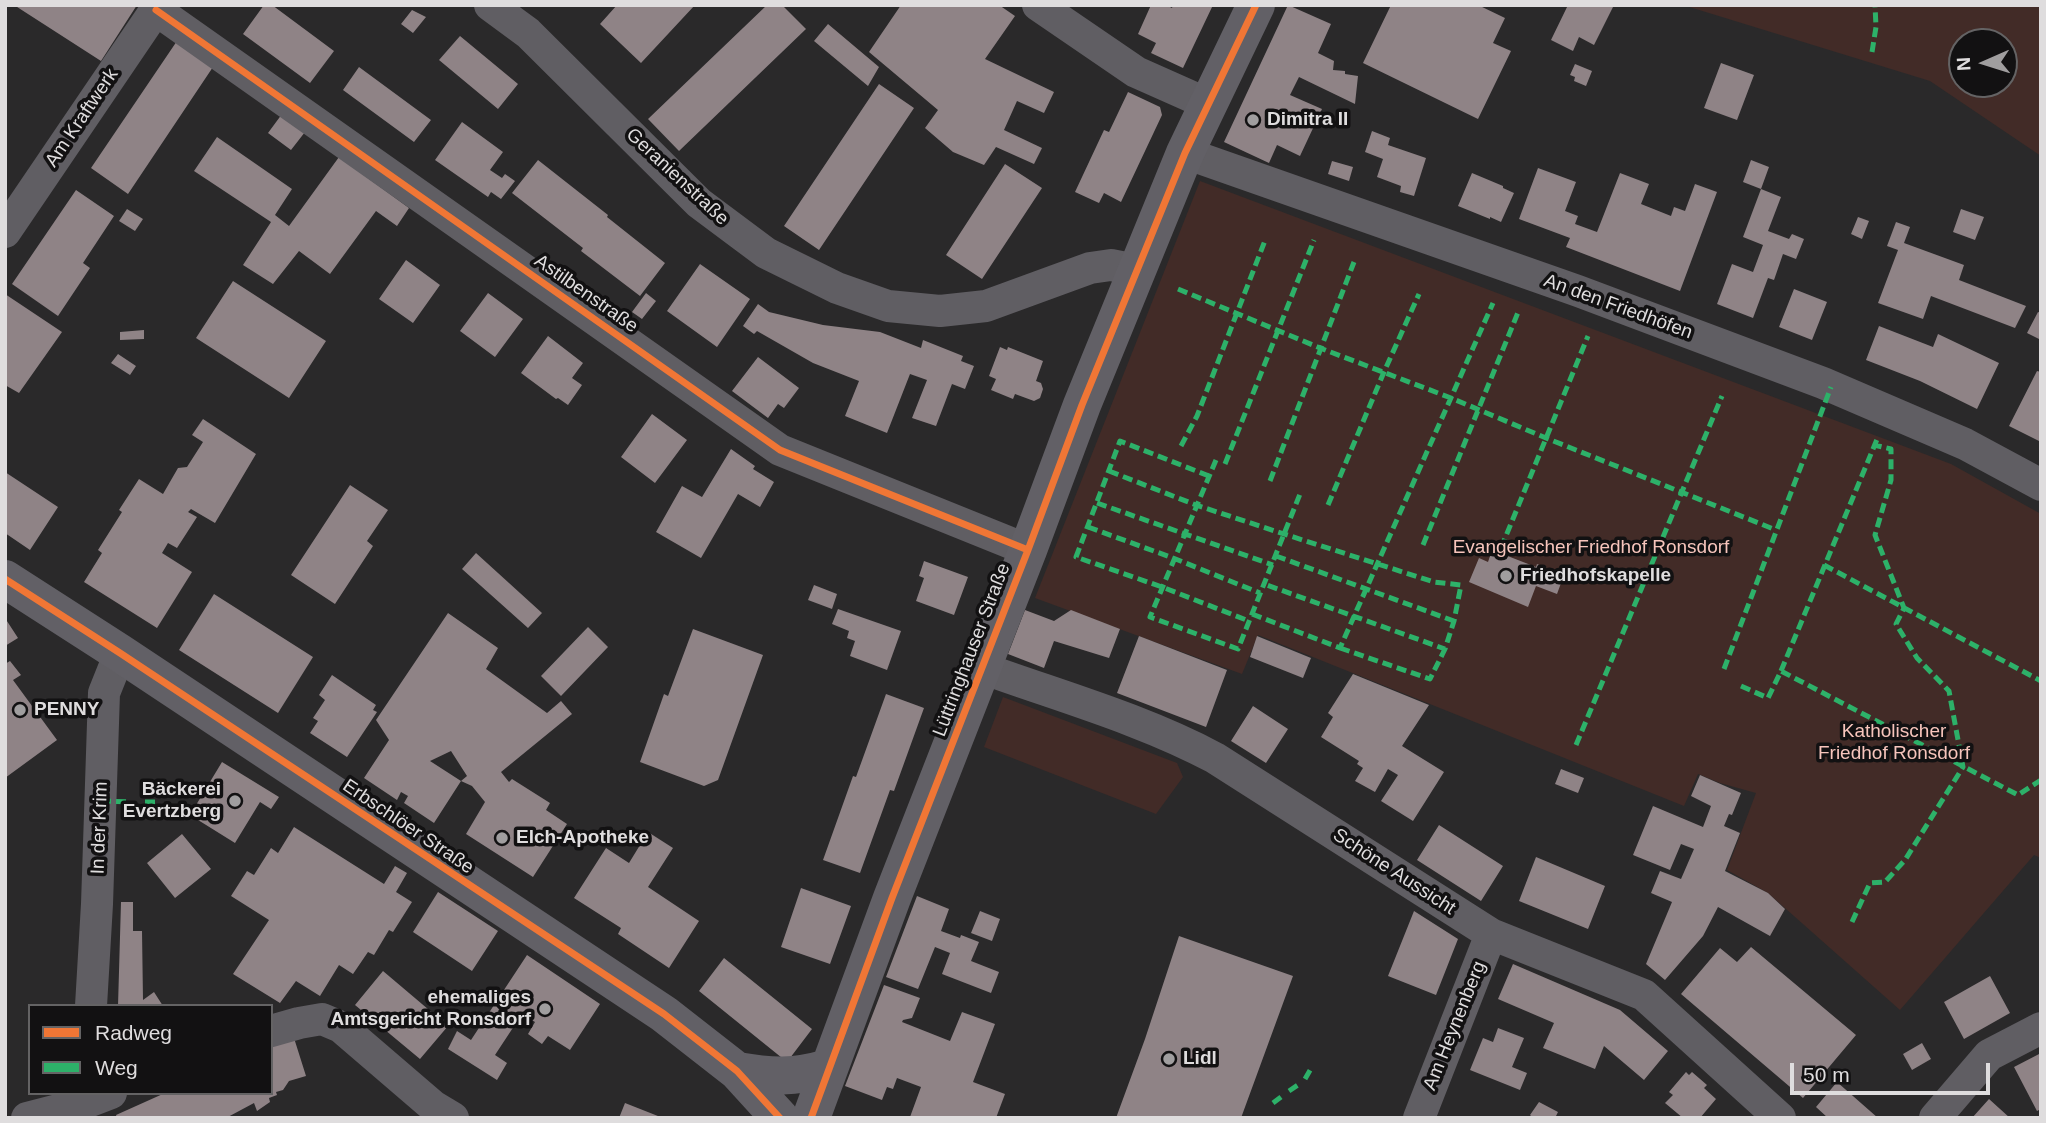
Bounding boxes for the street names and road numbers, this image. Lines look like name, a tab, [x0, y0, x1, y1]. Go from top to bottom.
street label: Am Kraftwerk	[41, 64, 123, 172]
street label: Geranienstraße	[621, 124, 733, 230]
street label: Astilbenstraße	[530, 250, 642, 338]
street label: An den Friedhöfen	[1541, 270, 1695, 344]
street label: Lüttringhauser Straße	[928, 560, 1016, 740]
street label: Erbschlöer Straße	[338, 775, 478, 879]
street label: In der Krim	[87, 781, 113, 875]
street label: Schöne Aussicht	[1328, 824, 1460, 920]
street label: Am Heynenberg	[1419, 958, 1491, 1094]

